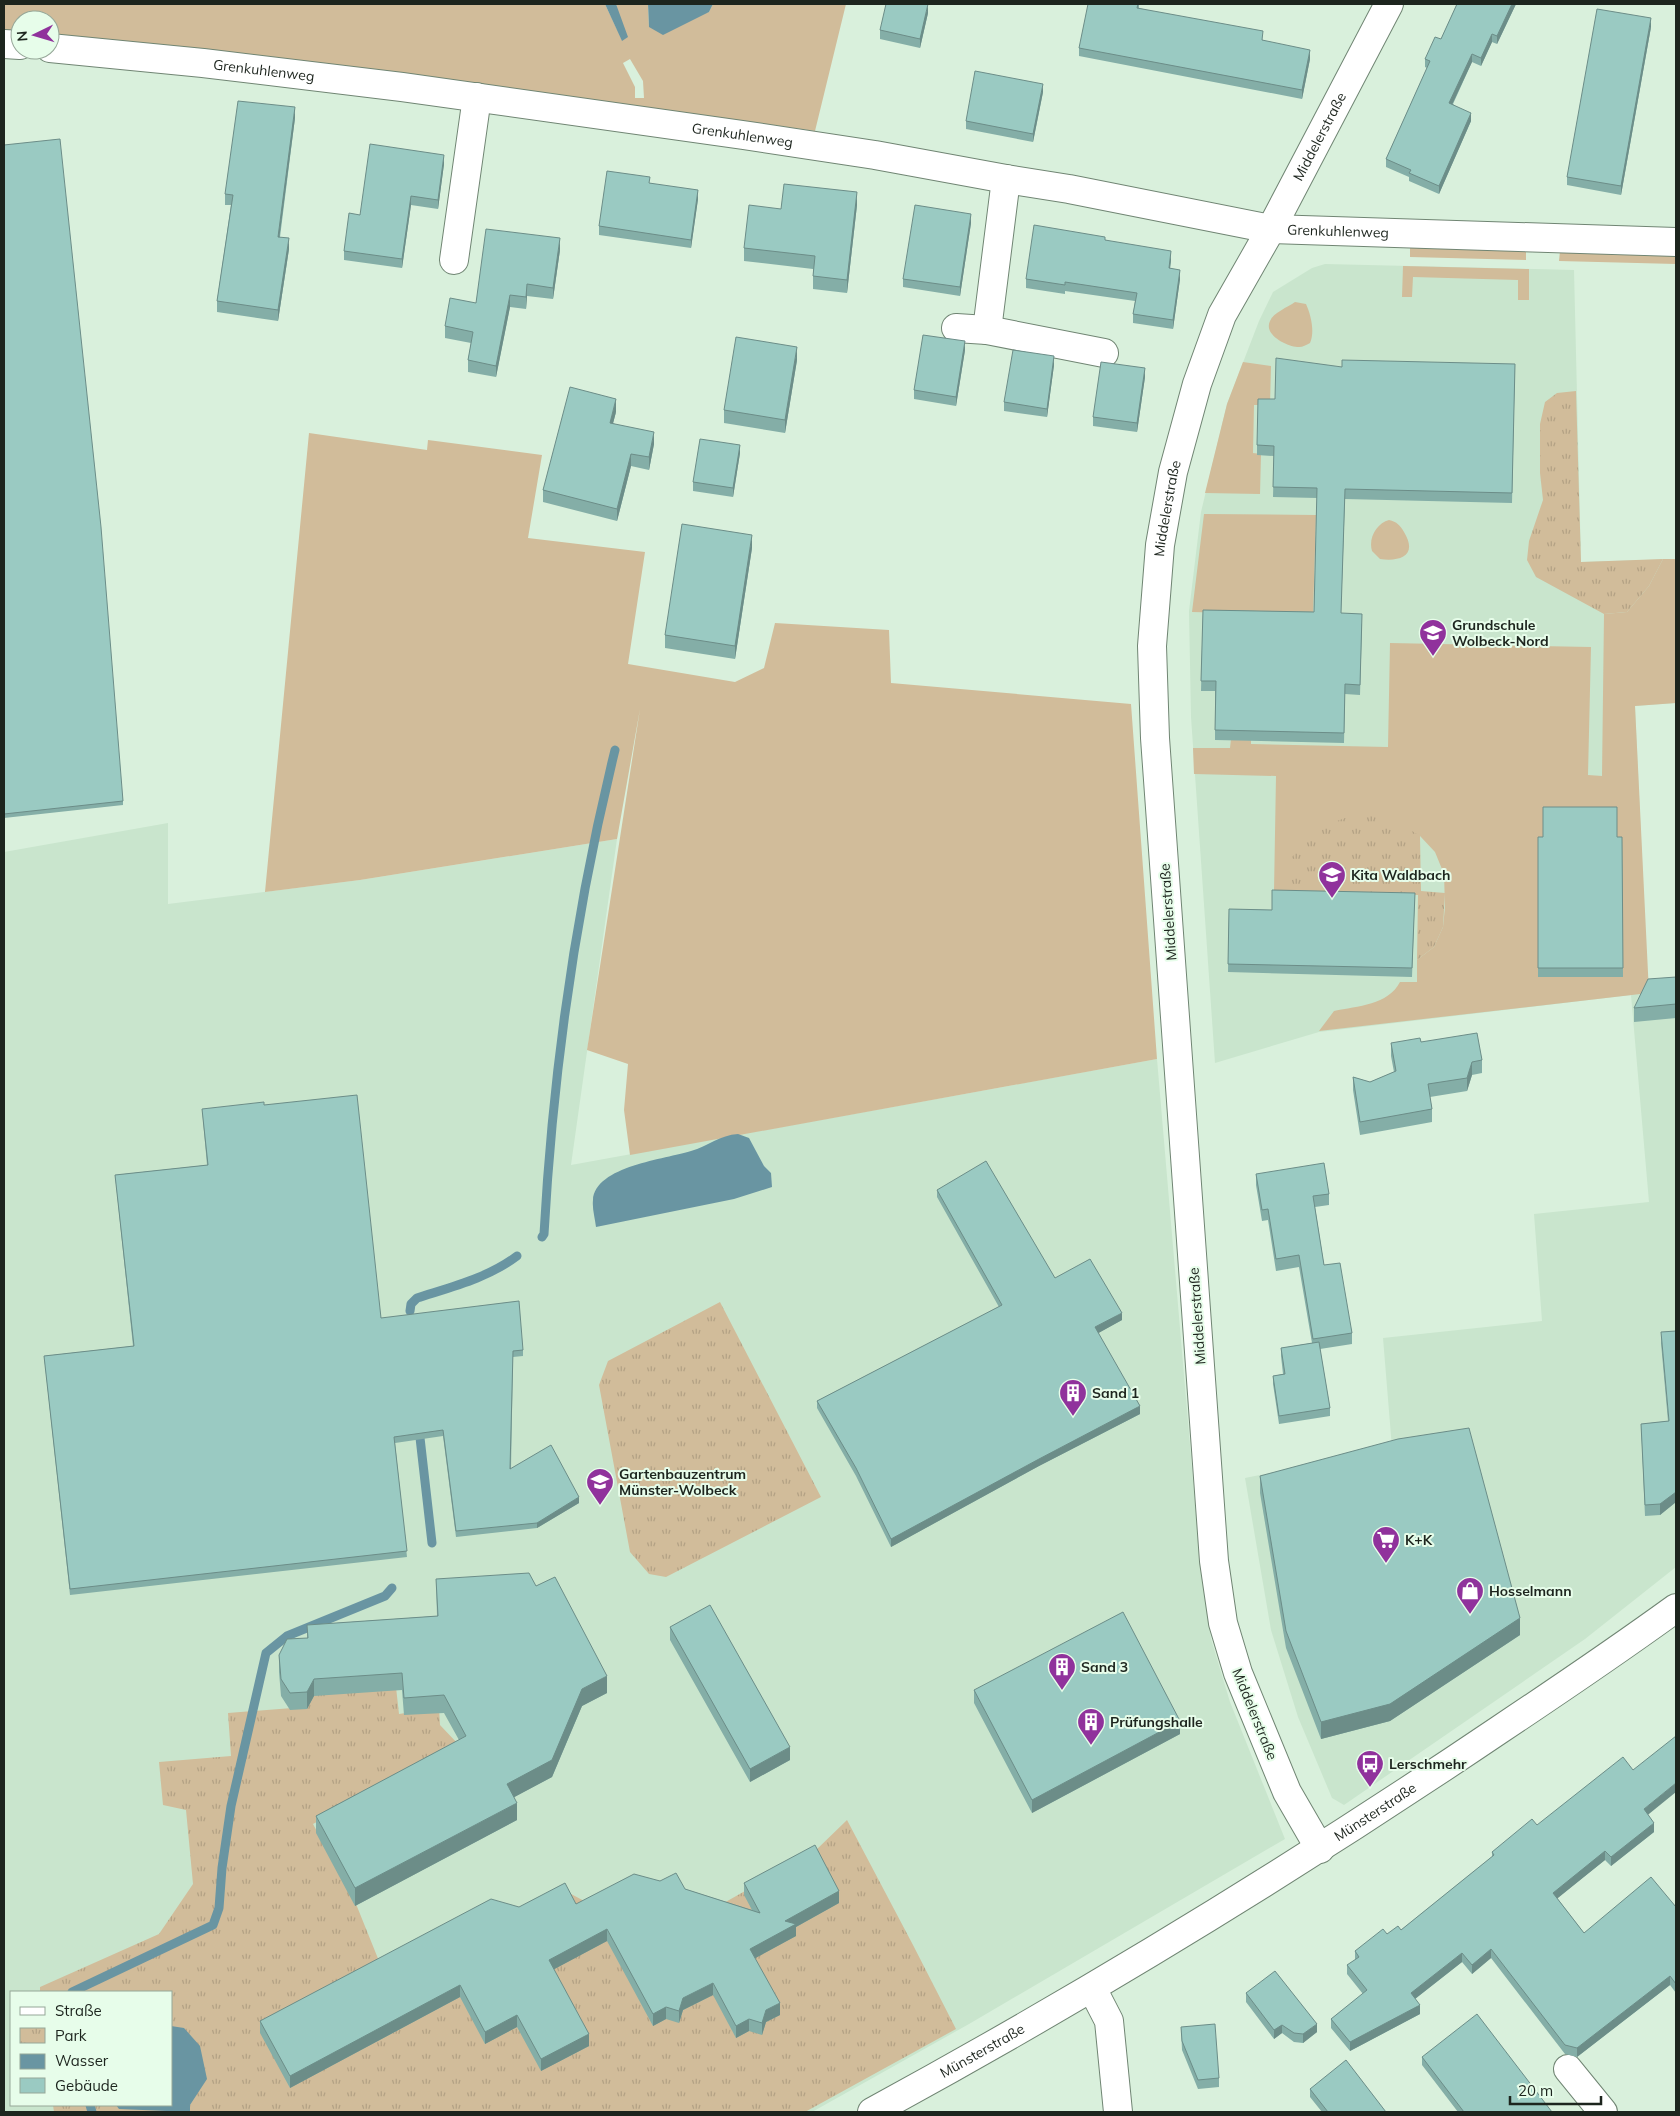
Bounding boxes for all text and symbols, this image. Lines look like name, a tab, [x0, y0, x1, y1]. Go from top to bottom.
north arrow	[10, 10, 60, 60]
text: N	[13, 30, 31, 42]
street label: Grenkuhlenweg	[212, 55, 315, 85]
street label: Middelerstraße	[1289, 89, 1350, 184]
street label: Grenkuhlenweg	[691, 119, 794, 151]
street label: Grenkuhlenweg	[1287, 221, 1389, 242]
street label: Middelerstraße	[1150, 458, 1185, 557]
place label: Grundschule Wolbeck-Nord	[1452, 616, 1549, 650]
school or university icon: Grundschule Wolbeck-Nord	[1418, 618, 1448, 657]
school or university icon: Kita Waldbach	[1317, 860, 1347, 899]
street label: Middelerstraße	[1156, 863, 1180, 961]
place label: Kita Waldbach	[1351, 866, 1451, 884]
street label: Middelerstraße	[1185, 1267, 1209, 1365]
building icon: Sand 1	[1058, 1378, 1088, 1417]
place label: Sand 1	[1092, 1384, 1139, 1402]
place label: Gartenbauzentrum Münster-Wolbeck	[619, 1465, 746, 1499]
school or university icon: Gartenbauzentrum Münster-Wolbeck	[585, 1467, 615, 1506]
supermarket icon: K+K	[1371, 1525, 1401, 1564]
place label: K+K	[1405, 1531, 1433, 1549]
shop icon: Hosselmann	[1455, 1576, 1485, 1615]
place label: Hosselmann	[1489, 1582, 1572, 1600]
building icon: Sand 3	[1047, 1652, 1077, 1691]
place label: Sand 3	[1081, 1658, 1128, 1676]
street label: Middelerstraße	[1228, 1665, 1282, 1763]
building icon: Prüfungshalle	[1076, 1707, 1106, 1746]
place label: Prüfungshalle	[1110, 1713, 1203, 1731]
bus stop icon: Lerschmehr	[1355, 1749, 1385, 1788]
place label: Lerschmehr	[1389, 1755, 1467, 1773]
street label: Münsterstraße	[1331, 1779, 1420, 1845]
legend	[10, 1991, 172, 2106]
text: Straße	[55, 2001, 102, 2020]
street label: Münsterstraße	[937, 2020, 1028, 2082]
text: Park	[55, 2026, 87, 2045]
text: Wasser	[55, 2051, 109, 2070]
scale bar	[1510, 2074, 1601, 2106]
text: Gebäude	[55, 2076, 118, 2095]
text: 20 m	[1518, 2081, 1553, 2100]

